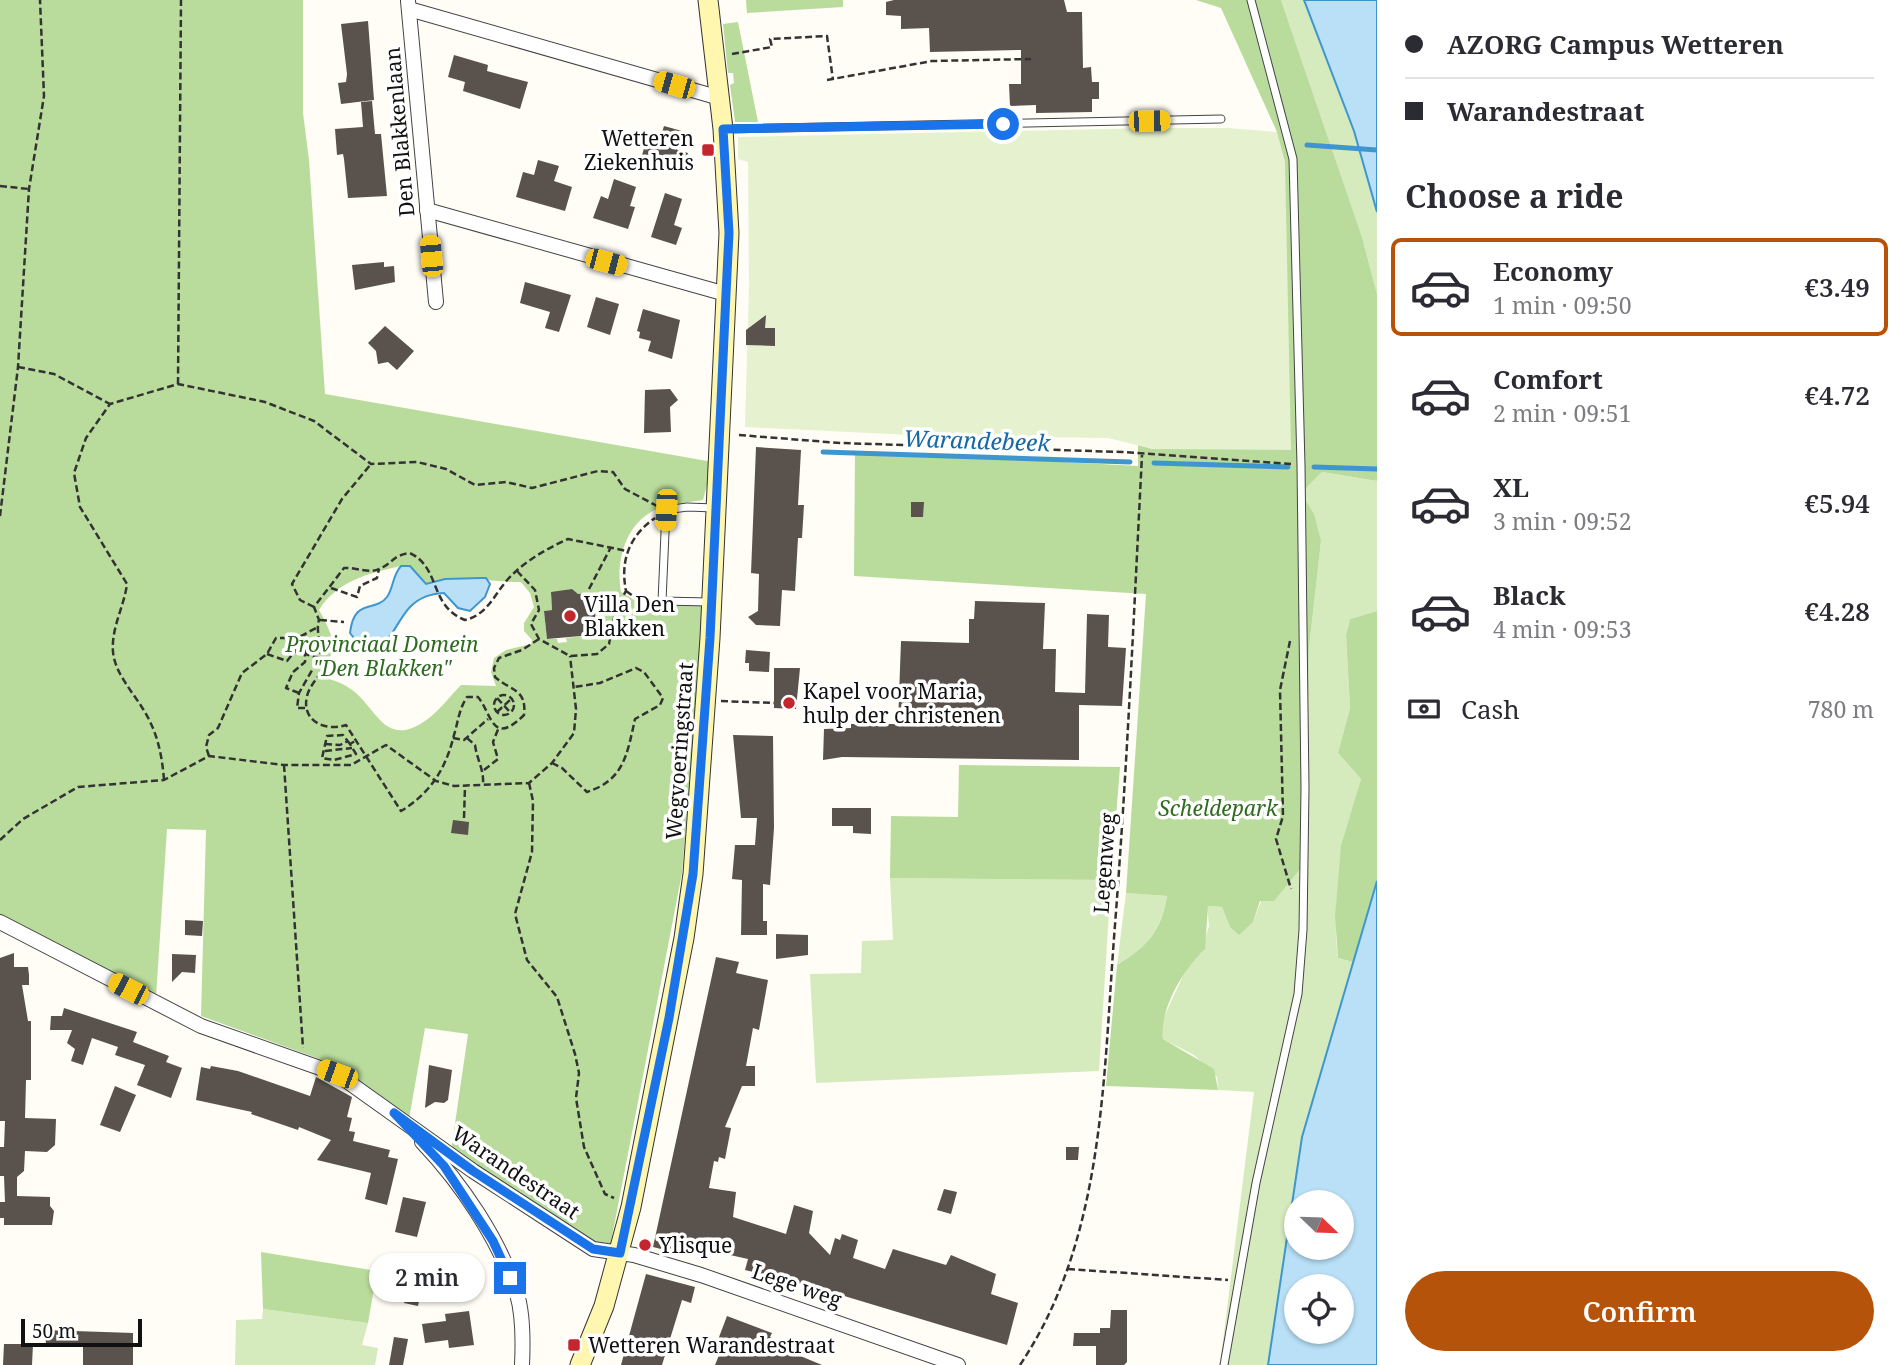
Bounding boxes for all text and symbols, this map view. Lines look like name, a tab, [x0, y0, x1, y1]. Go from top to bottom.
text: AZORG Campus Wetteren	[1447, 26, 1784, 62]
street label: Den Blakkenlaan	[378, 46, 420, 218]
car	[651, 69, 698, 101]
text: Warandestraat	[1447, 93, 1644, 129]
route start	[987, 108, 1019, 140]
car	[1128, 110, 1171, 132]
place label: Wetteren Ziekenhuis	[584, 124, 694, 176]
marker: Wetteren Ziekenhuis	[700, 142, 716, 158]
text: Choose a ride	[1405, 174, 1624, 217]
car	[419, 234, 444, 278]
car	[583, 246, 630, 278]
text: Economy	[1493, 253, 1613, 289]
icon: car	[1409, 256, 1472, 319]
text: €3.49	[1804, 269, 1870, 305]
text: 1 min · 09:50	[1493, 289, 1631, 321]
text: Comfort	[1493, 361, 1603, 397]
icon: car	[1409, 364, 1472, 427]
text: €4.72	[1804, 377, 1870, 413]
text: 2 min · 09:51	[1493, 397, 1631, 429]
water label: Warandebeek	[903, 421, 1052, 459]
text: XL	[1493, 469, 1529, 505]
icon: car	[1409, 472, 1472, 535]
text: €5.94	[1804, 485, 1870, 521]
car	[655, 488, 678, 532]
text: 3 min · 09:52	[1493, 505, 1631, 537]
text: Black	[1493, 577, 1566, 613]
icon: car	[1409, 580, 1472, 643]
place label: Villa Den Blakken	[584, 590, 675, 642]
text: €4.28	[1804, 593, 1870, 629]
marker: Villa Den Blakken	[562, 608, 578, 624]
text: 4 min · 09:53	[1493, 613, 1631, 645]
park label: Provinciaal Domein "Den Blakken"	[285, 630, 479, 682]
street label: Wegvoeringstraat	[659, 661, 699, 841]
place label: Kapel voor Maria, hulp der christenen	[803, 677, 1001, 729]
icon: cash	[1405, 690, 1443, 728]
text: Cash	[1461, 691, 1520, 727]
text: 780 m	[1808, 693, 1874, 725]
marker: Kapel voor Maria, hulp der christenen	[781, 695, 797, 711]
park label: Scheldepark	[1158, 794, 1279, 822]
street label: Legenweg	[1087, 811, 1122, 914]
car	[105, 970, 152, 1008]
car	[314, 1057, 361, 1091]
street label: Warandestraat	[447, 1119, 585, 1225]
north arrow	[1284, 1190, 1354, 1260]
map controls	[1284, 1190, 1354, 1344]
place label: Ylisque	[658, 1231, 732, 1259]
marker: Ylisque	[637, 1237, 653, 1253]
callout: 2 min	[370, 1254, 486, 1302]
street label: Lege weg	[748, 1257, 846, 1314]
text: 2 min	[395, 1261, 459, 1293]
route end	[494, 1262, 526, 1294]
button: Confirm	[1405, 1271, 1874, 1351]
button: locate	[1284, 1274, 1354, 1344]
scale bar	[21, 1316, 142, 1348]
text: 50 m	[32, 1318, 76, 1344]
place label: Wetteren Warandestraat	[588, 1331, 835, 1359]
marker: Wetteren Warandestraat	[566, 1337, 582, 1353]

